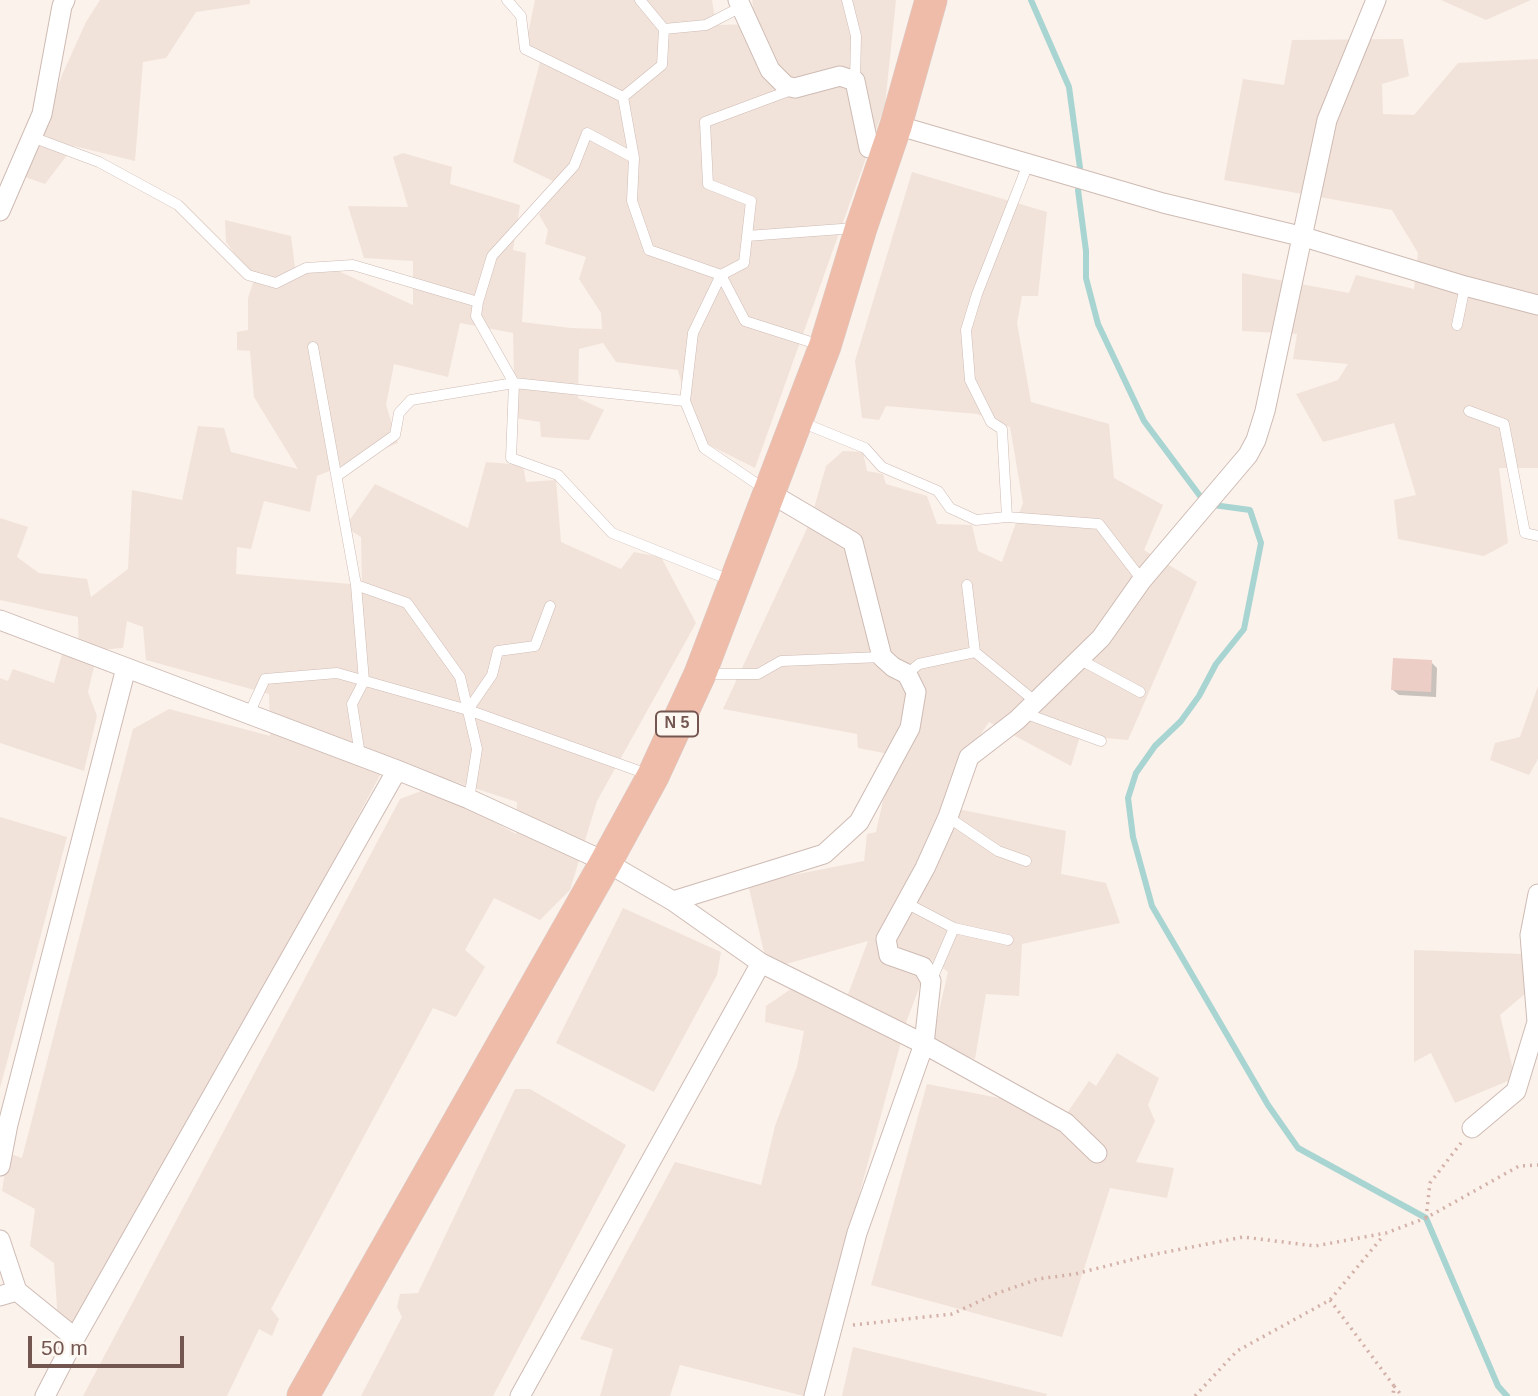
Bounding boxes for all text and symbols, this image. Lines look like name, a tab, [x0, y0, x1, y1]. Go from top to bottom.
road number: N 5	[656, 712, 698, 736]
scale bar	[32, 1322, 187, 1366]
text: 50 m	[41, 1336, 88, 1359]

